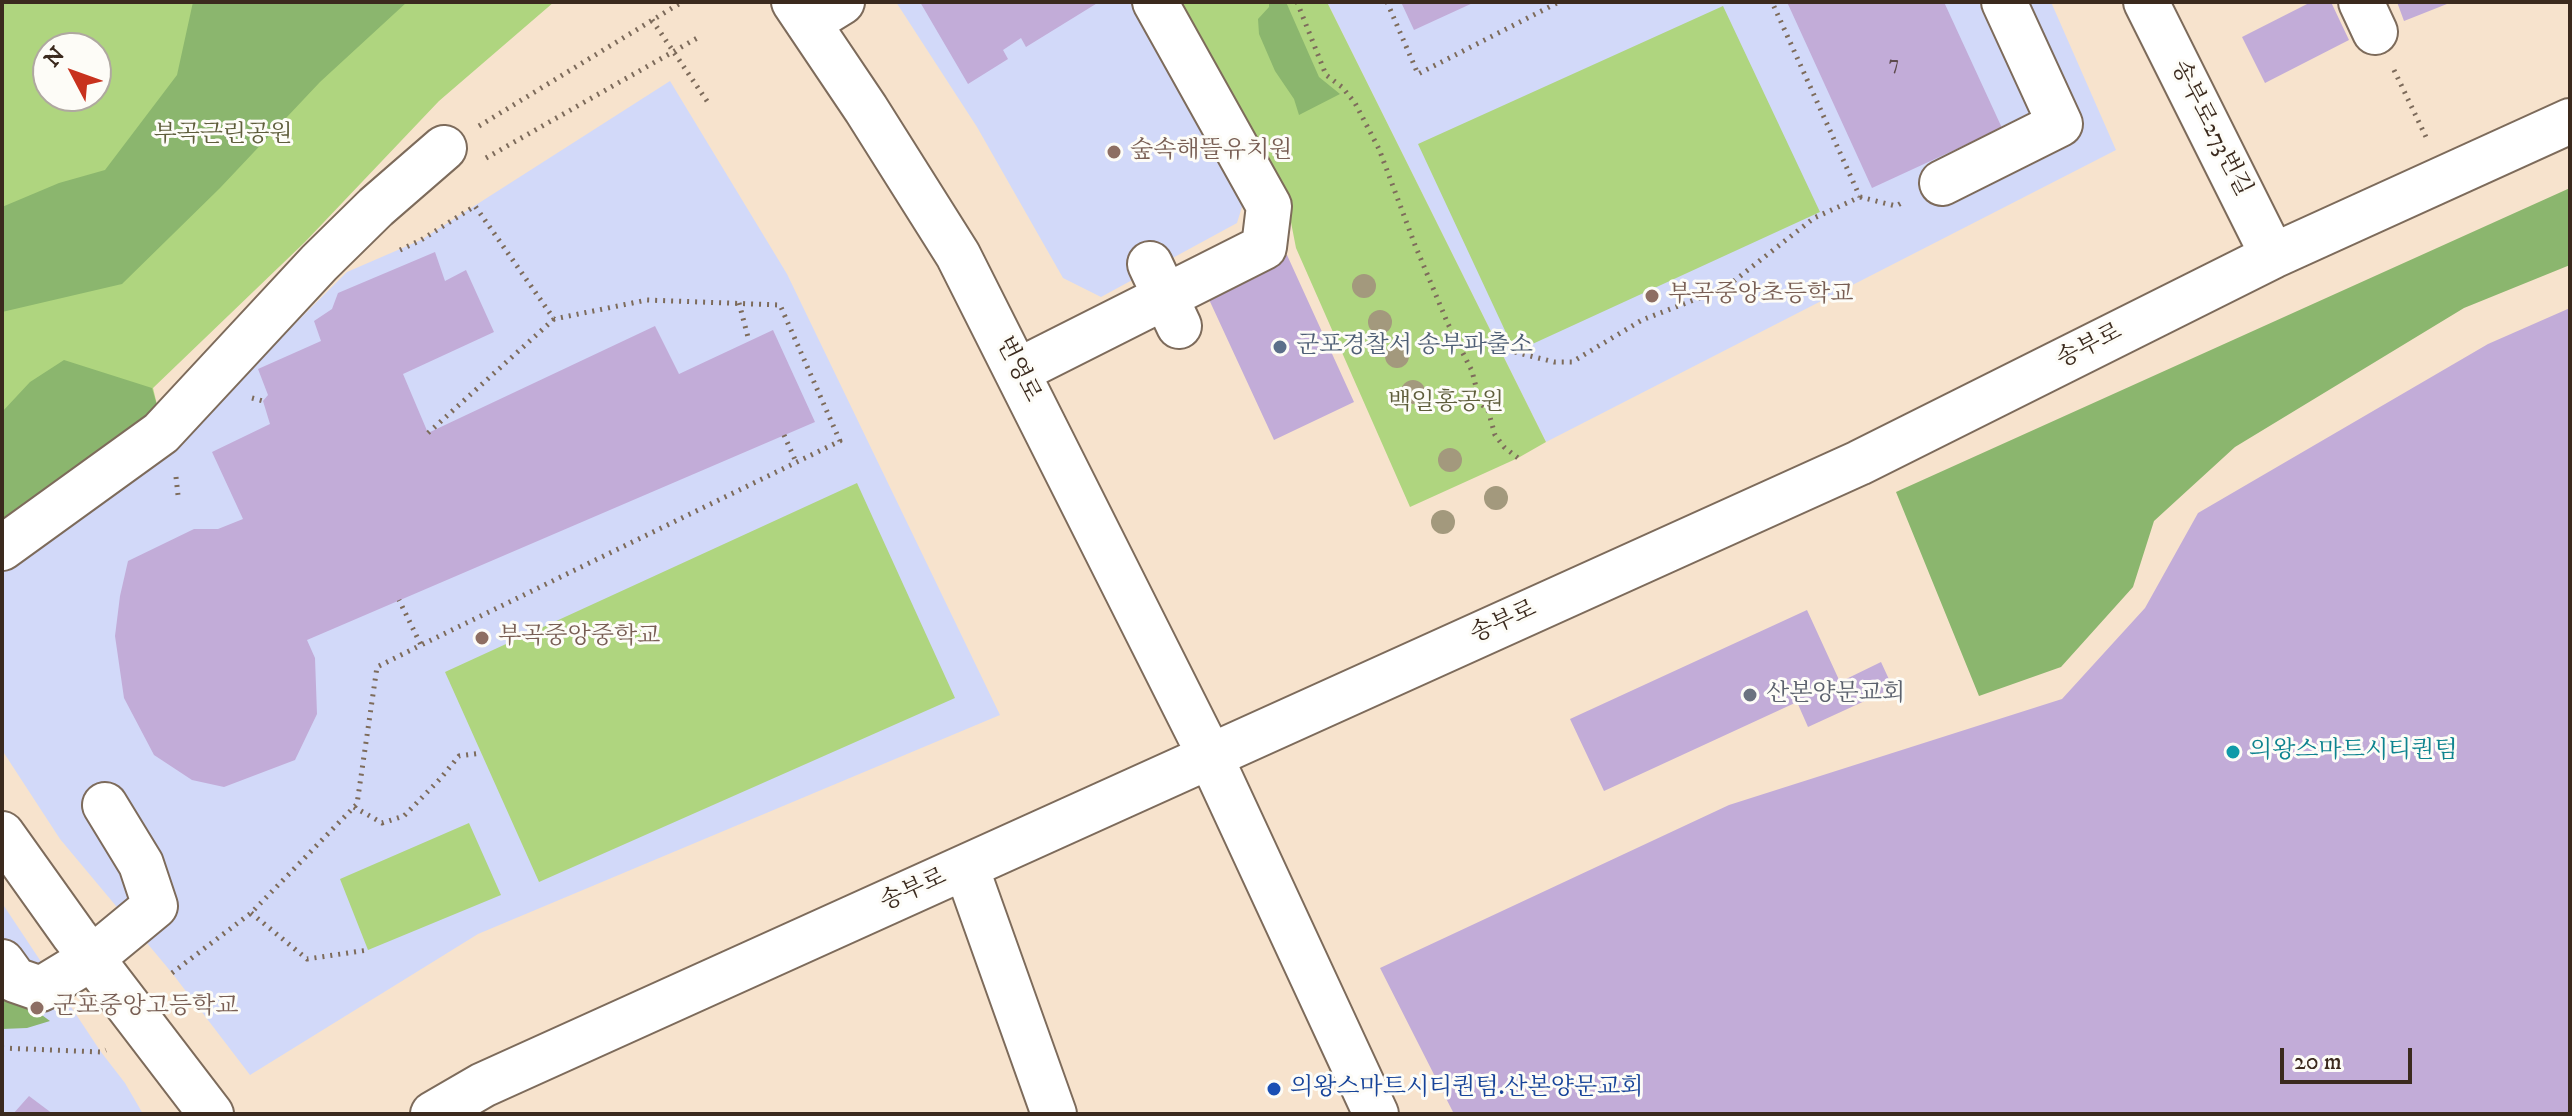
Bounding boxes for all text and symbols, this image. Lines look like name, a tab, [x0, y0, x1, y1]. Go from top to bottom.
north arrow	[32, 32, 112, 112]
text: N	[39, 42, 71, 73]
house number: 7	[1889, 53, 1899, 77]
street label: 송부로273번길	[2163, 56, 2257, 202]
park label: 부곡근린공원	[153, 122, 293, 150]
place label: 숲속해뜰유치원	[1130, 138, 1292, 166]
marker: 숲속해뜰유치원	[1105, 143, 1123, 161]
place label: 부곡중앙초등학교	[1668, 282, 1853, 310]
marker: 부곡중앙초등학교	[1643, 287, 1661, 305]
street label: 송부로	[2052, 318, 2128, 376]
street label: 번영로	[988, 332, 1046, 408]
place label: 군포경찰서 송부파출소	[1296, 333, 1533, 361]
marker: 군포경찰서 송부파출소	[1271, 338, 1289, 356]
park label: 백일홍공원	[1388, 390, 1504, 418]
street label: 송부로	[1466, 596, 1542, 650]
place label: 부곡중앙중학교	[498, 624, 660, 652]
marker: 부곡중앙중학교	[473, 629, 491, 647]
place label: 산본양문교회	[1766, 681, 1905, 709]
marker: 산본양문교회	[1741, 686, 1759, 704]
place label: 의왕스마트시티퀀텀	[2249, 738, 2458, 766]
marker: 의왕스마트시티퀀텀	[2224, 743, 2242, 761]
street label: 송부로	[876, 864, 952, 918]
place label: 군포중앙고등학교	[53, 994, 238, 1022]
marker: 군포중앙고등학교	[28, 999, 46, 1017]
scale bar	[2284, 1032, 2416, 1082]
text: 20 m	[2294, 1047, 2342, 1077]
place label: 의왕스마트시티퀀텀.산본양문교회	[1290, 1075, 1643, 1103]
marker: 의왕스마트시티퀀텀.산본양문교회	[1265, 1080, 1283, 1098]

